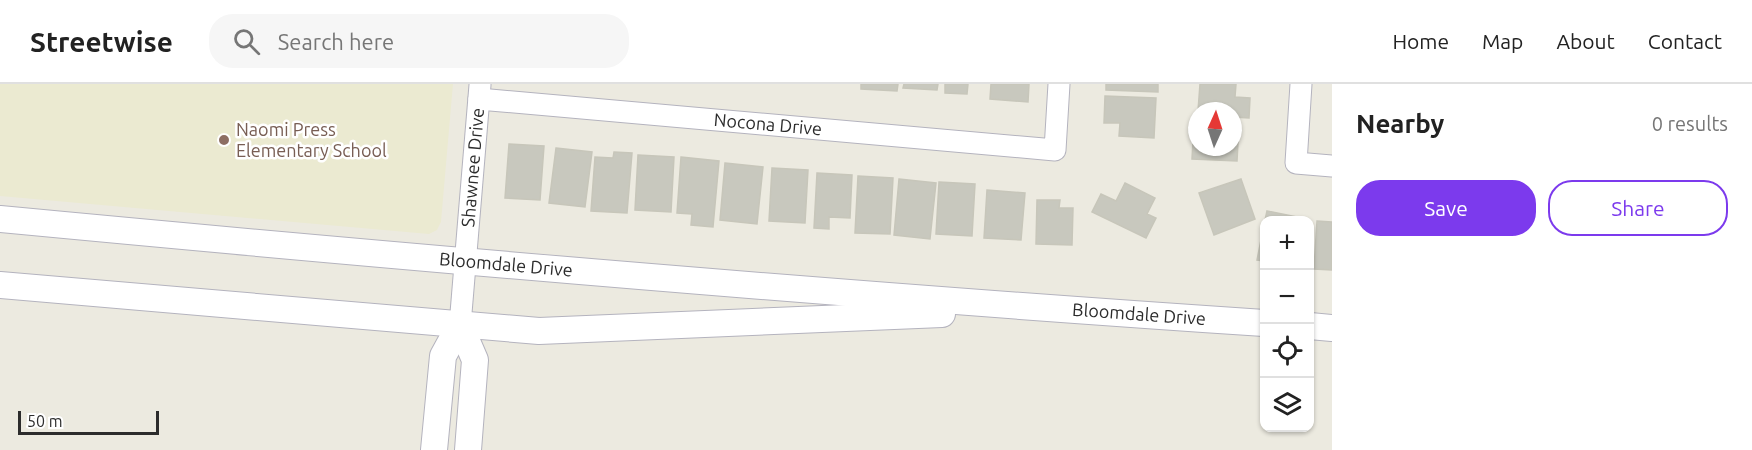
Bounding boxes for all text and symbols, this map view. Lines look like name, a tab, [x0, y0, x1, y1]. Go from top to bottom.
search box	[209, 14, 629, 68]
icon: search	[230, 25, 263, 58]
text: Streetwise	[30, 26, 173, 57]
text: Search here	[278, 29, 394, 54]
text: Home	[1392, 29, 1449, 53]
text: Map	[1482, 29, 1523, 53]
text: About	[1556, 29, 1615, 53]
text: Contact	[1648, 29, 1722, 53]
north arrow	[1188, 102, 1242, 156]
street label: Shawnee Drive	[457, 107, 487, 228]
street label: Nocona Drive	[713, 109, 823, 138]
text: Nearby	[1356, 109, 1444, 138]
text: 0 results	[1652, 112, 1728, 135]
place label: Naomi Press Elementary School	[236, 119, 387, 160]
marker: Naomi Press Elementary School	[217, 133, 231, 147]
button: Save	[1356, 180, 1536, 236]
button: Share	[1548, 180, 1728, 236]
map controls	[1260, 216, 1314, 432]
button: +	[1260, 216, 1314, 270]
street label: Bloomdale Drive	[438, 248, 574, 280]
button: −	[1260, 270, 1314, 324]
street label: Bloomdale Drive	[1072, 299, 1207, 328]
button: locate	[1260, 324, 1314, 378]
button: layers	[1260, 378, 1314, 432]
scale bar	[18, 408, 159, 436]
text: 50 m	[27, 412, 63, 430]

